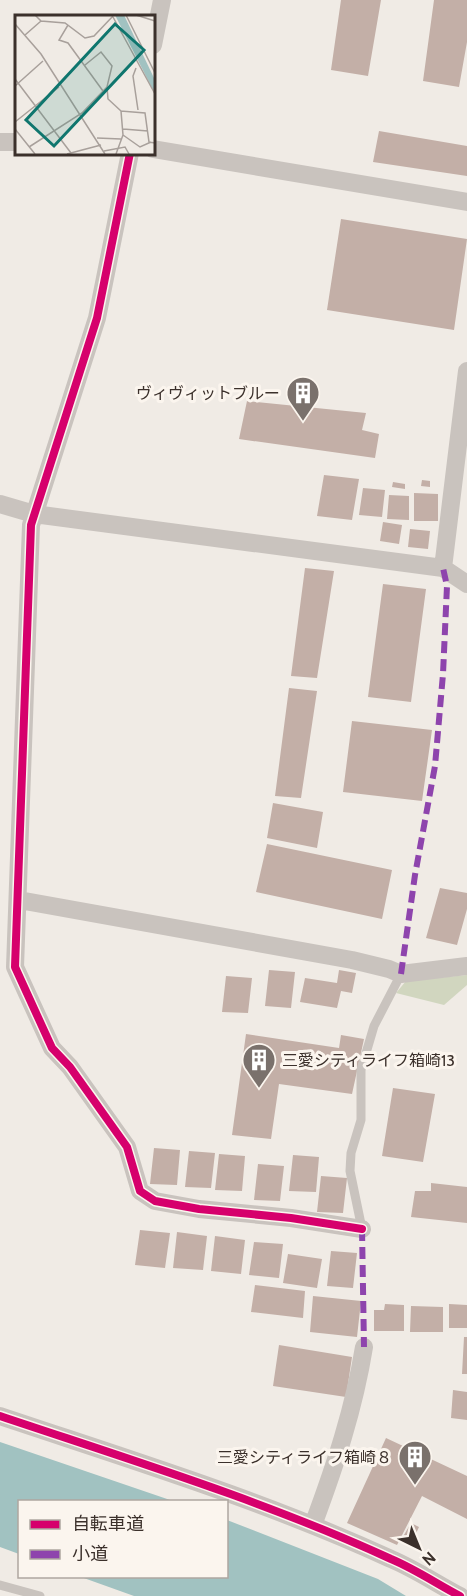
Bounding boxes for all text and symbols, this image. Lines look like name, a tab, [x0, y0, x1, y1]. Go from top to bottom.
inset map	[15, 15, 154, 154]
building icon: ヴィヴィットブルー	[285, 375, 321, 422]
place label: ヴィヴィットブルー	[136, 384, 280, 403]
building icon: 三愛シティライフ箱崎13	[241, 1042, 277, 1089]
place label: 三愛シティライフ箱崎13	[282, 1051, 455, 1070]
building icon: 三愛シティライフ箱崎８	[397, 1439, 433, 1486]
place label: 三愛シティライフ箱崎８	[217, 1448, 392, 1467]
legend	[18, 1500, 228, 1578]
text: 自転車道	[72, 1513, 144, 1535]
north arrow	[389, 1518, 449, 1578]
text: 小道	[72, 1543, 108, 1565]
text: N	[418, 1548, 440, 1569]

